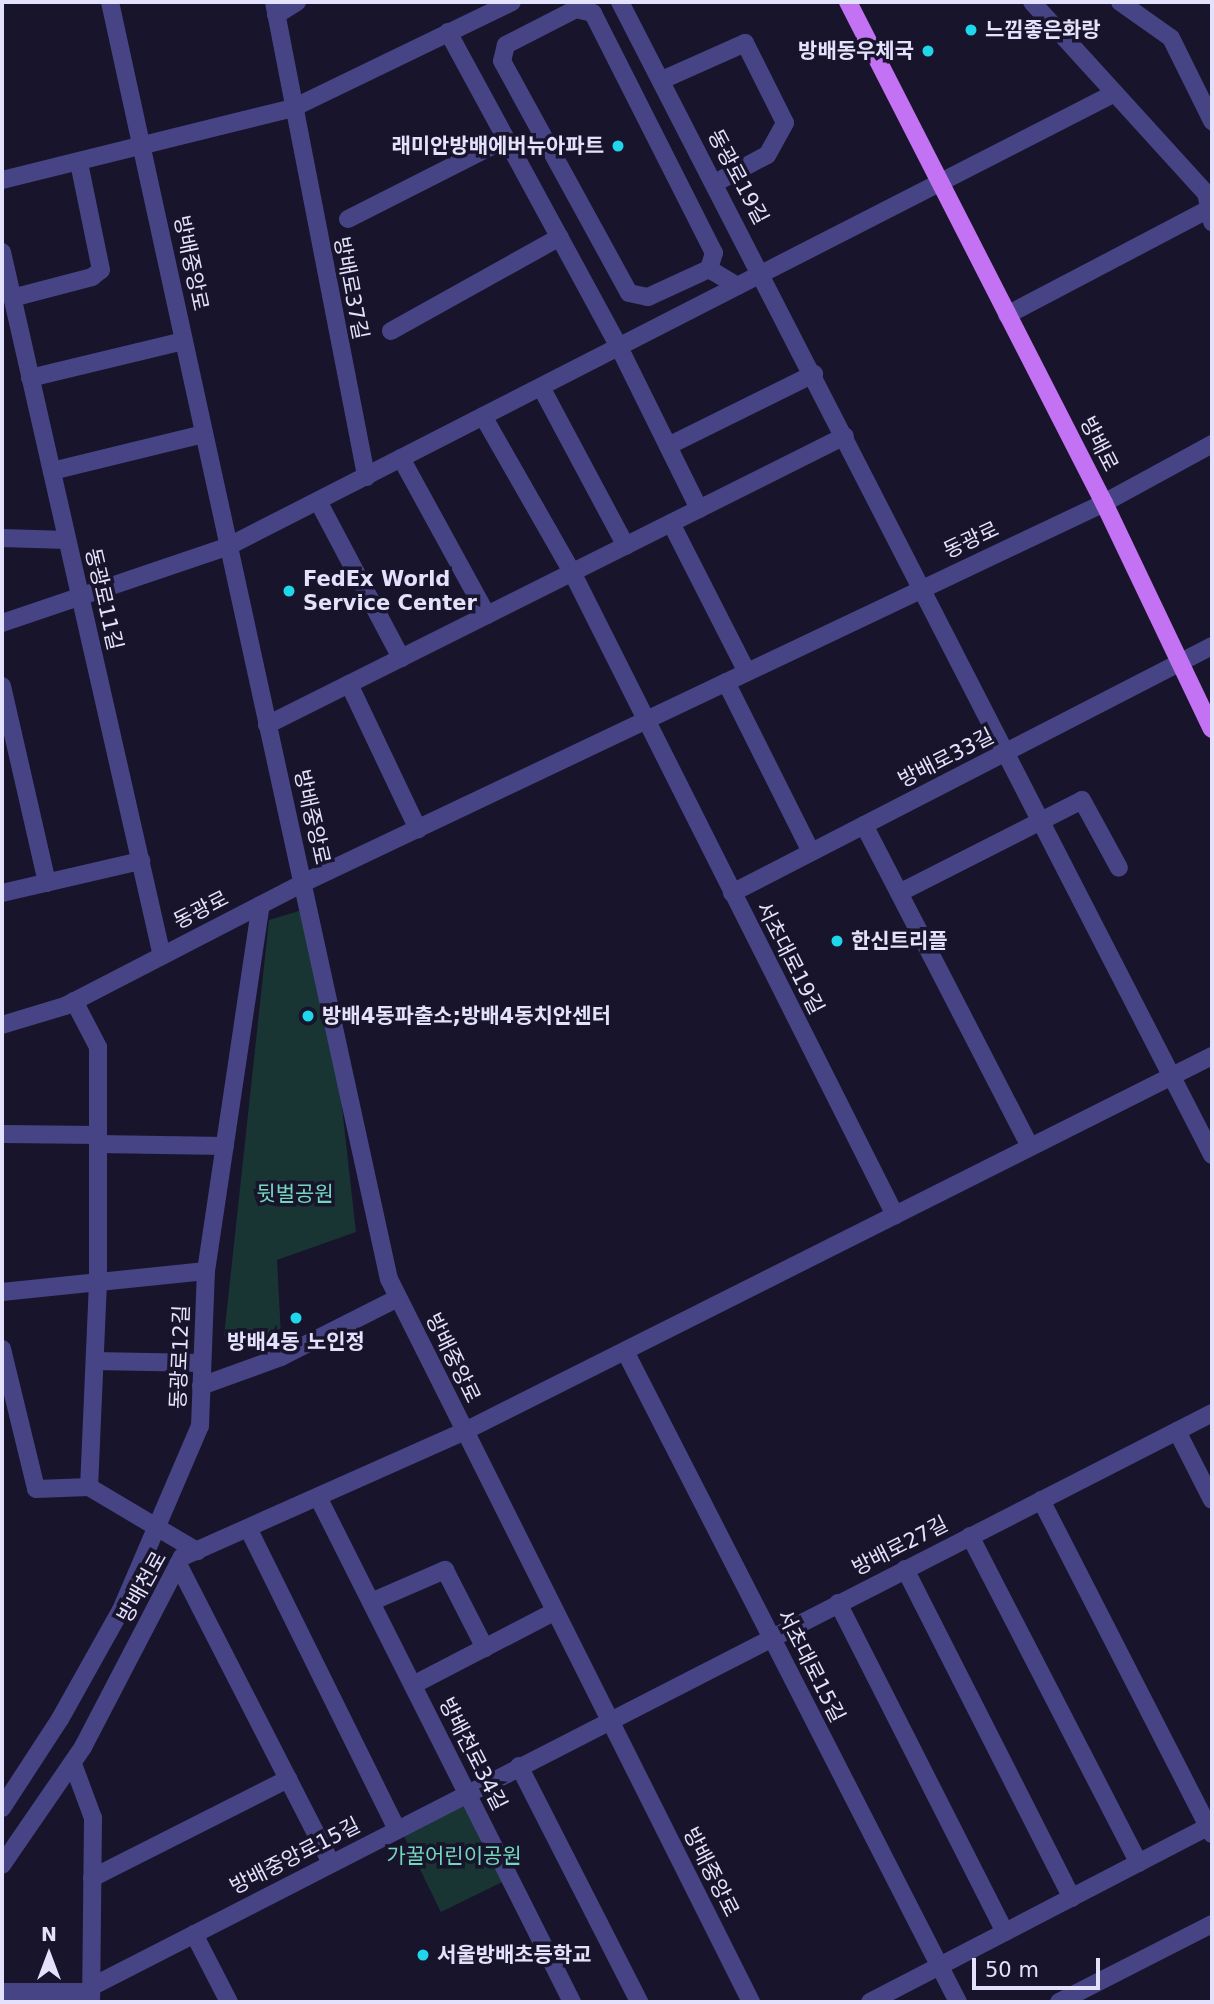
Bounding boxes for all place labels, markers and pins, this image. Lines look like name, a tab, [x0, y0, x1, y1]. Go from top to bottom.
place label: 느낌좋은화랑	[985, 17, 1101, 43]
marker: 느낌좋은화랑	[963, 22, 979, 38]
place label: 방배동우체국	[798, 38, 914, 64]
marker: 방배동우체국	[920, 43, 936, 59]
place label: 래미안방배에버뉴아파트	[391, 133, 604, 159]
marker: 래미안방배에버뉴아파트	[610, 138, 626, 154]
place label: FedEx World Service Center	[303, 566, 477, 616]
marker: FedEx World Service Center	[281, 583, 297, 599]
place label: 한신트리플	[851, 928, 948, 954]
marker: 한신트리플	[829, 933, 845, 949]
place label: 방배4동파출소;방배4동치안센터	[322, 1003, 611, 1029]
marker: 방배4동파출소;방배4동치안센터	[300, 1008, 316, 1024]
marker: 방배4동 노인정	[288, 1310, 304, 1326]
place label: 방배4동 노인정	[227, 1329, 365, 1355]
place label: 서울방배초등학교	[437, 1942, 592, 1968]
marker: 서울방배초등학교	[415, 1947, 431, 1963]

